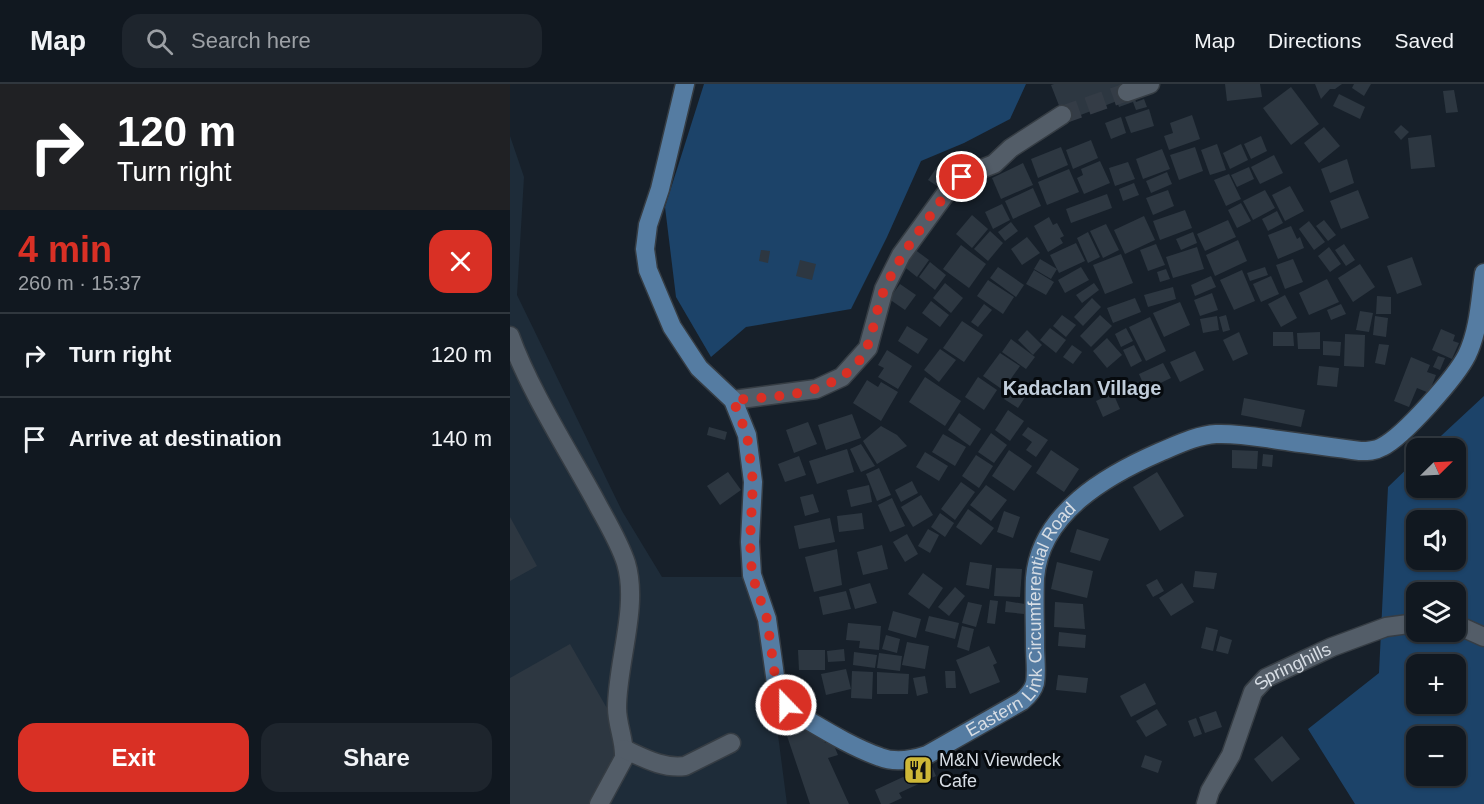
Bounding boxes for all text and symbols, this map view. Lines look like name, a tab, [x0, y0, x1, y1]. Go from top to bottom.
search box	[122, 14, 542, 68]
text: Map	[30, 25, 86, 56]
icon: search	[143, 25, 176, 58]
text: Search here	[191, 28, 311, 53]
text: Map	[1194, 29, 1235, 52]
text: Directions	[1268, 29, 1361, 52]
text: Saved	[1394, 29, 1454, 52]
icon: right	[18, 108, 96, 186]
text: 120 m	[117, 108, 236, 155]
pin	[936, 151, 987, 202]
text: Turn right	[117, 157, 232, 187]
icon: arrive	[945, 160, 978, 193]
text: 4 min	[18, 229, 112, 270]
button: close	[429, 230, 492, 293]
text: 260 m · 15:37	[18, 272, 141, 294]
icon: right	[18, 339, 51, 372]
text: Turn right	[69, 342, 171, 367]
text: 120 m	[431, 342, 492, 367]
district label: Kadaclan Village	[1003, 377, 1161, 399]
icon: arrive	[18, 423, 51, 456]
text: Arrive at destination	[69, 426, 282, 451]
text: 140 m	[431, 426, 492, 451]
north arrow	[1406, 438, 1466, 498]
map controls	[1406, 438, 1466, 786]
street label: Eastern Link Circumferential Road	[962, 498, 1080, 741]
button: sound	[1406, 510, 1466, 570]
button: layers	[1406, 582, 1466, 642]
street label: Springhills	[1250, 639, 1334, 694]
button: +	[1406, 654, 1466, 714]
position arrow	[754, 673, 818, 737]
button: Exit	[18, 723, 249, 792]
button: Share	[261, 723, 492, 792]
button: −	[1406, 726, 1466, 786]
place label: M&N Viewdeck Cafe	[939, 750, 1062, 791]
restaurant icon: M&N Viewdeck Cafe	[902, 754, 934, 786]

